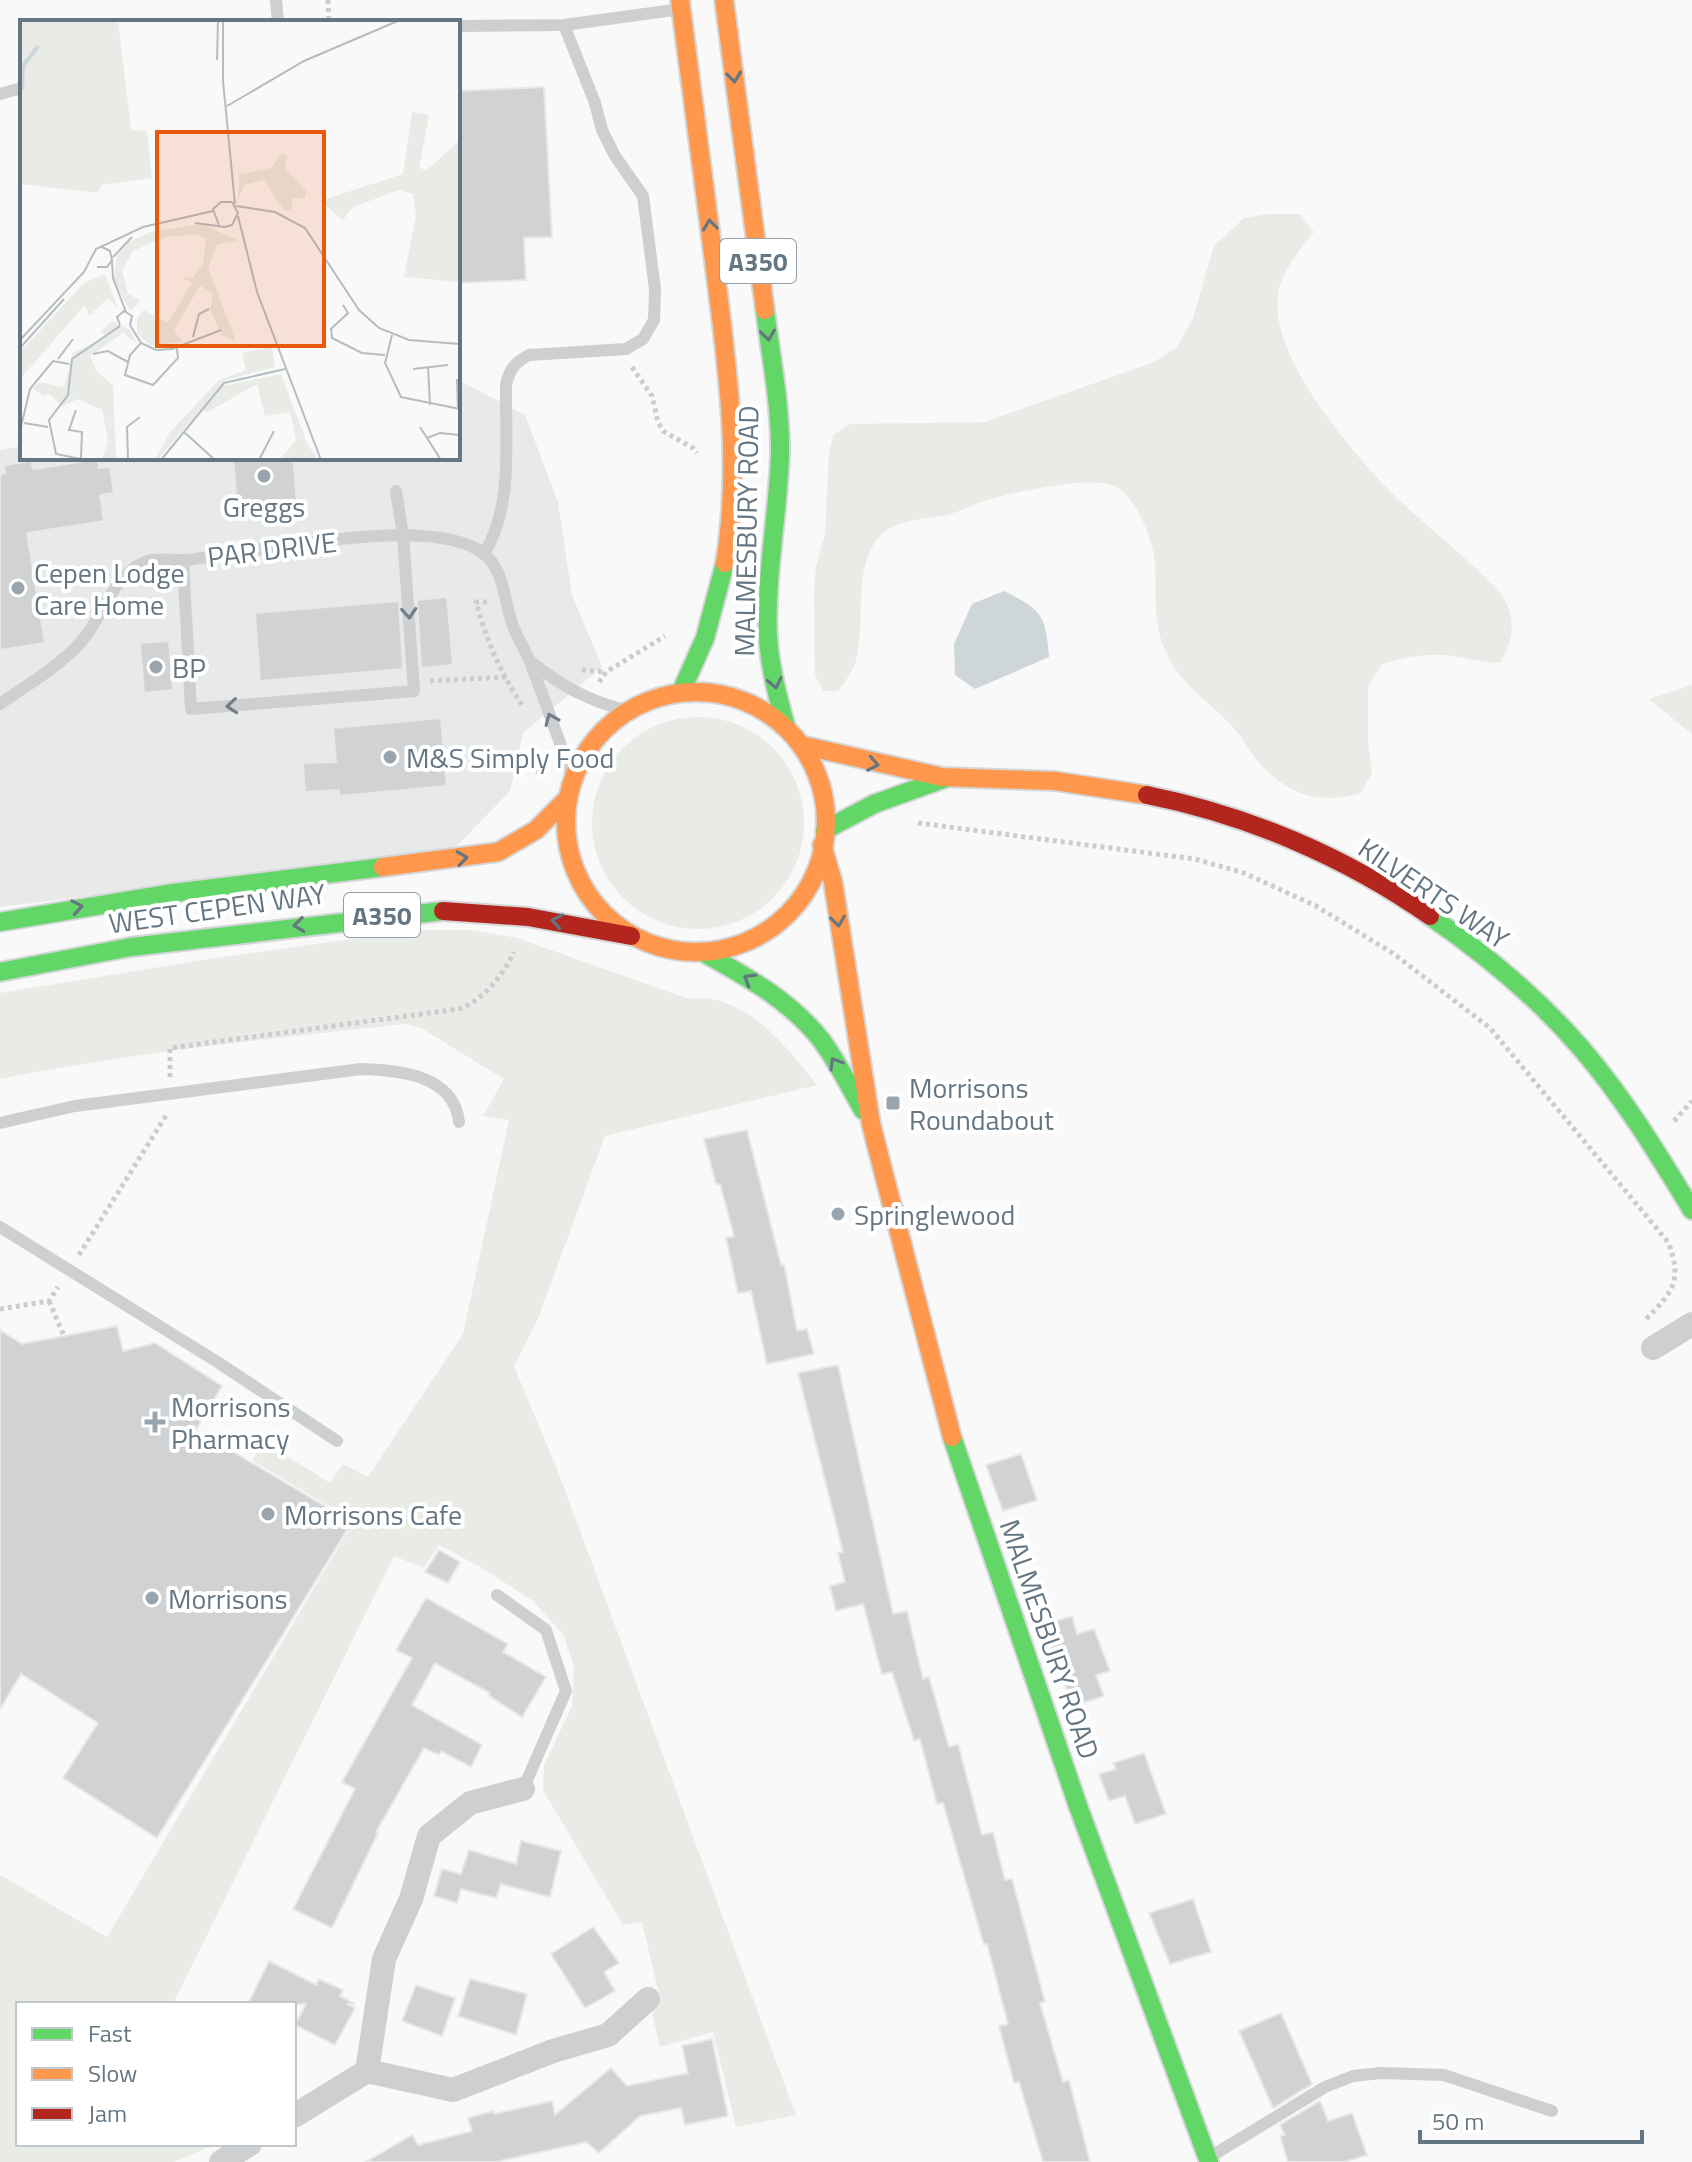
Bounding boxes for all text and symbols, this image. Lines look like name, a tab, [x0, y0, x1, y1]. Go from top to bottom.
inset map	[20, 20, 460, 460]
one-way arrow	[725, 70, 742, 84]
one-way arrow	[702, 218, 719, 232]
road number: A350	[720, 239, 796, 283]
one-way arrow	[759, 328, 776, 342]
street label: MALMESBURY ROAD	[722, 405, 770, 657]
marker: Greggs	[255, 467, 273, 485]
place label: Greggs	[223, 485, 305, 528]
street label: PAR DRIVE	[205, 520, 339, 578]
place label: Cepen Lodge Care Home	[34, 551, 185, 626]
marker: Cepen Lodge Care Home	[9, 579, 27, 597]
one-way arrow	[400, 607, 417, 620]
place label: BP	[172, 646, 206, 689]
marker: BP	[147, 658, 165, 676]
one-way arrow	[765, 676, 782, 690]
one-way arrow	[225, 697, 238, 714]
one-way arrow	[544, 713, 560, 727]
place label: M&S Simply Food	[406, 736, 614, 779]
marker: M&S Simply Food	[381, 748, 399, 766]
one-way arrow	[866, 755, 880, 772]
street label: KILVERTS WAY	[1350, 827, 1518, 959]
one-way arrow	[455, 850, 469, 867]
street label: WEST CEPEN WAY	[106, 871, 328, 945]
road number: A350	[344, 893, 420, 937]
one-way arrow	[70, 900, 83, 917]
one-way arrow	[550, 913, 564, 930]
one-way arrow	[829, 914, 846, 928]
one-way arrow	[292, 916, 305, 933]
one-way arrow	[743, 973, 758, 989]
one-way arrow	[830, 1057, 845, 1072]
place label: Morrisons Roundabout	[909, 1066, 1054, 1141]
marker: Morrisons Roundabout	[884, 1094, 902, 1112]
place label: Springlewood	[854, 1193, 1015, 1236]
marker: Springlewood	[829, 1205, 847, 1223]
place label: Morrisons Pharmacy	[171, 1385, 291, 1460]
marker: Morrisons Pharmacy	[146, 1413, 164, 1431]
place label: Morrisons Cafe	[284, 1493, 462, 1536]
marker: Morrisons Cafe	[259, 1505, 277, 1523]
street label: MALMESBURY ROAD	[989, 1513, 1111, 1765]
place label: Morrisons	[168, 1577, 288, 1620]
marker: Morrisons	[143, 1589, 161, 1607]
legend	[16, 2002, 296, 2146]
text: Fast	[88, 2015, 132, 2051]
text: Slow	[88, 2055, 137, 2091]
scale bar	[1420, 2094, 1642, 2144]
text: Jam	[88, 2095, 127, 2131]
text: 50 m	[1432, 2103, 1484, 2139]

